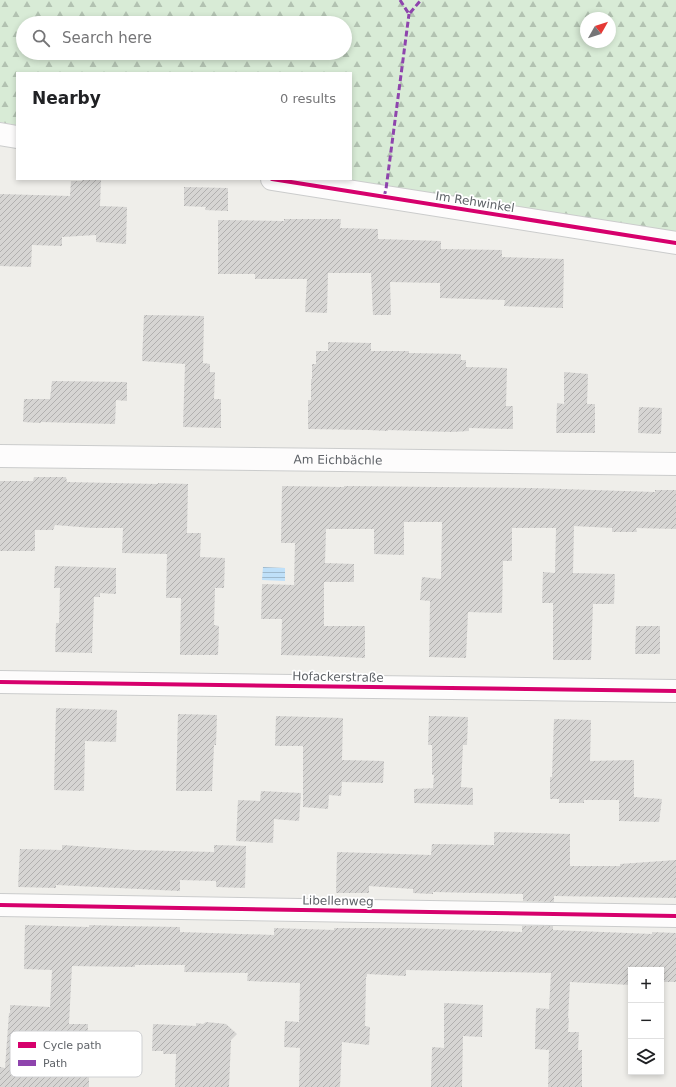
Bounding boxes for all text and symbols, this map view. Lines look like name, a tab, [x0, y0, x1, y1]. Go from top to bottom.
north arrow	[580, 12, 616, 48]
search box	[16, 16, 352, 60]
icon: search	[30, 27, 52, 49]
text: Search here	[62, 29, 152, 47]
text: Nearby	[32, 88, 101, 108]
text: 0 results	[280, 91, 336, 106]
street label: Im Rehwinkel	[434, 189, 516, 215]
street label: Am Eichbächle	[293, 452, 382, 468]
street label: Hofackerstraße	[292, 669, 384, 685]
street label: Libellenweg	[302, 893, 374, 909]
map controls	[628, 967, 664, 1075]
button: +	[628, 967, 664, 1003]
button: −	[628, 1003, 664, 1039]
legend	[10, 1031, 142, 1077]
text: Cycle path	[43, 1039, 102, 1052]
button: layers	[628, 1039, 664, 1075]
text: Path	[43, 1057, 67, 1070]

